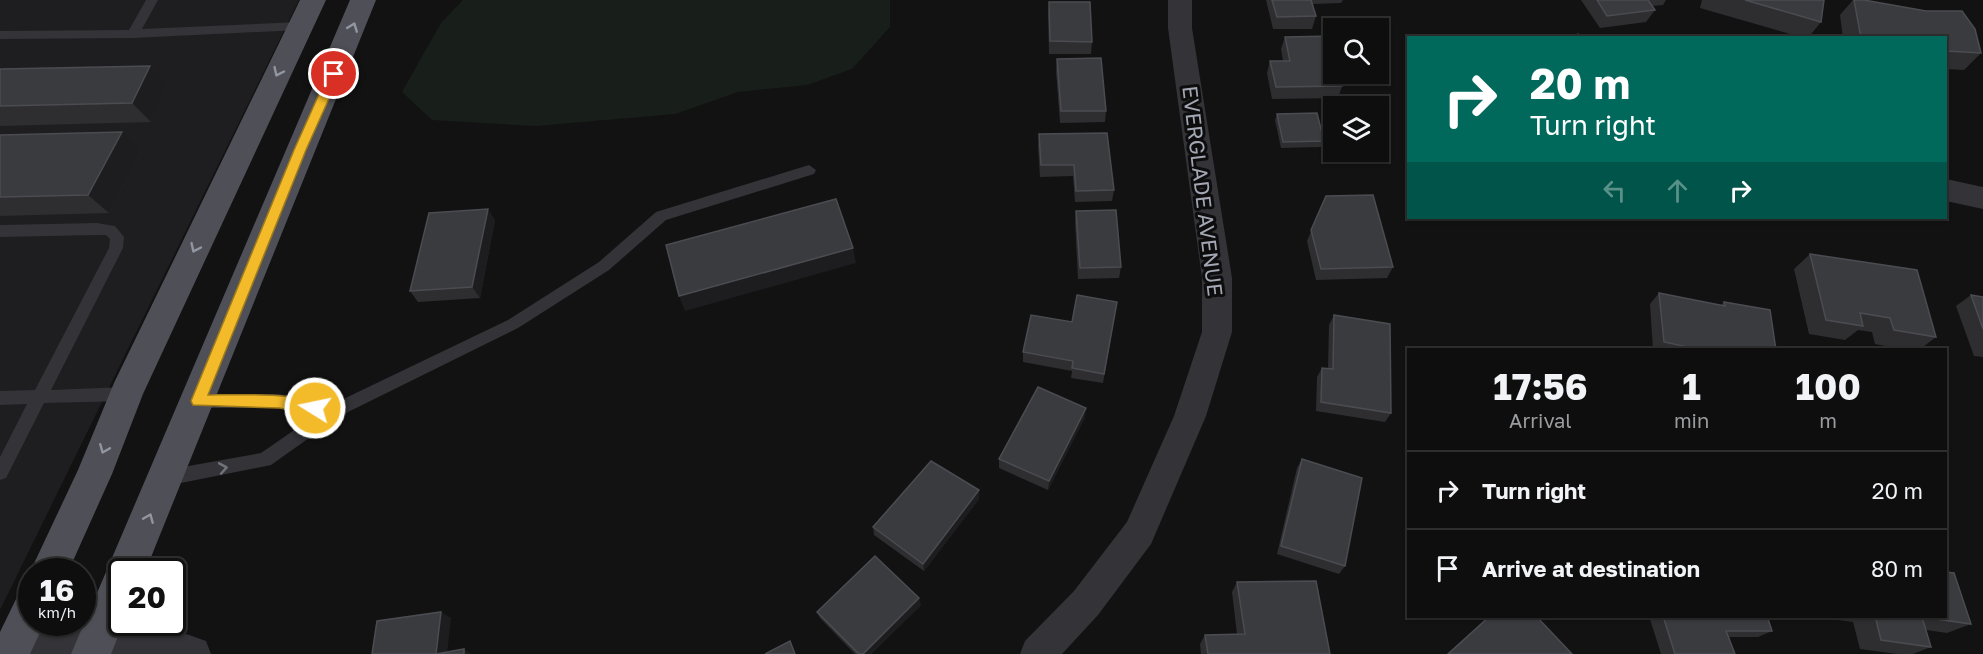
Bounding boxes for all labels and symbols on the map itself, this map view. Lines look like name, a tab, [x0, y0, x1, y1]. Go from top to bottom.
one-way arrow	[346, 23, 358, 34]
pin	[308, 48, 359, 99]
one-way arrow	[274, 65, 286, 76]
street label: EVERGLADE AVENUE	[1177, 84, 1229, 297]
one-way arrow	[191, 242, 203, 253]
position arrow	[283, 376, 347, 440]
one-way arrow	[99, 442, 111, 453]
one-way arrow	[219, 462, 228, 474]
one-way arrow	[142, 513, 154, 524]
speed limit sign: 20	[108, 558, 186, 636]

